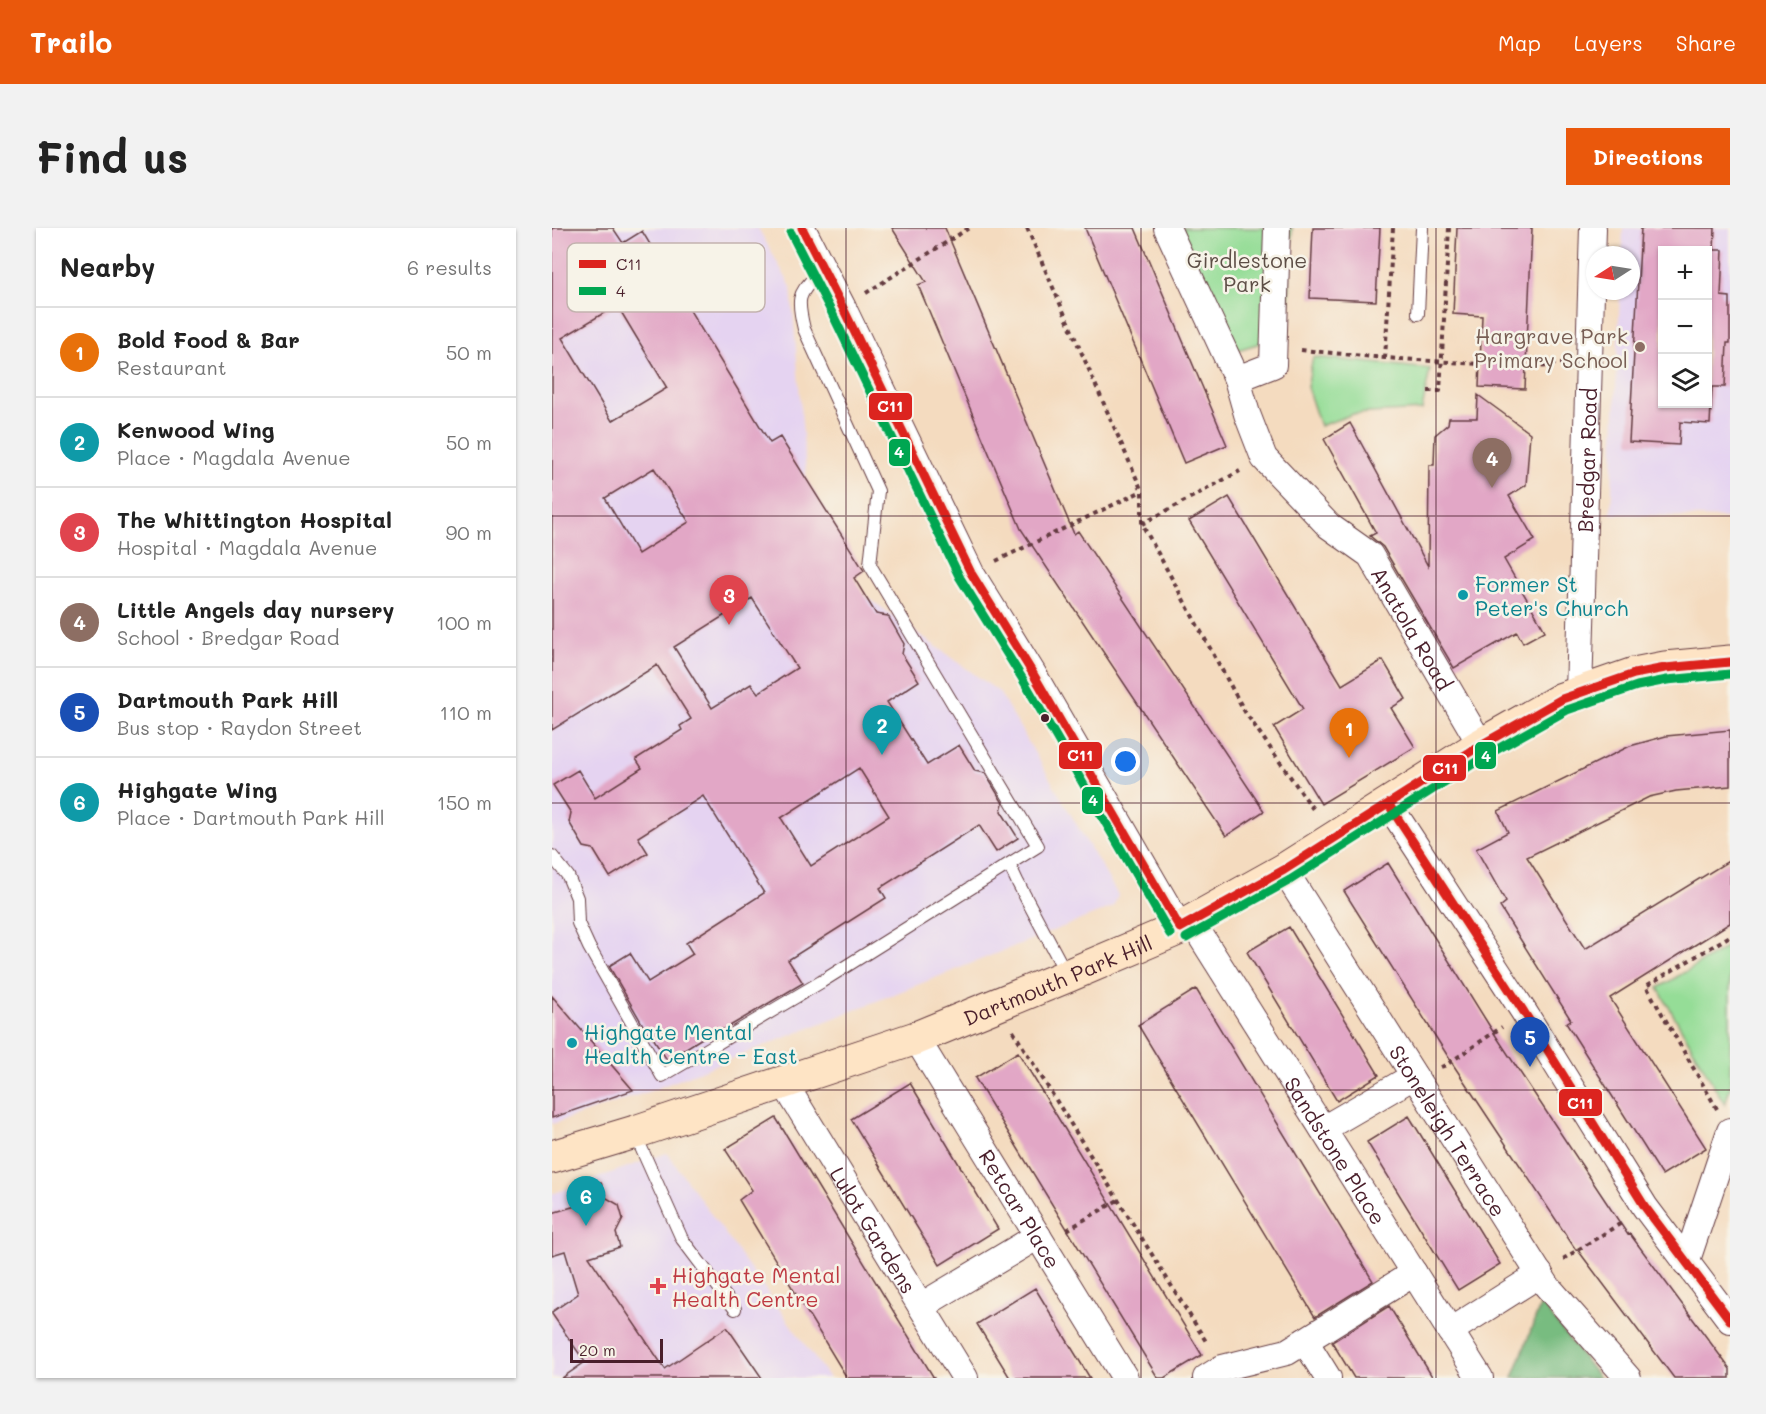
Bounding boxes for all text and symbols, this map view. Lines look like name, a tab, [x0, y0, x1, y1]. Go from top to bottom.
text: Trailo	[30, 24, 112, 60]
text: Map	[1498, 29, 1541, 56]
text: Layers	[1574, 29, 1643, 56]
text: Share	[1676, 29, 1736, 56]
button: Directions	[1566, 128, 1730, 185]
text: Find us	[36, 129, 188, 184]
legend	[567, 243, 765, 312]
park label: Girdlestone Park	[1187, 246, 1307, 297]
north arrow	[1586, 246, 1640, 300]
map controls	[1658, 246, 1712, 408]
button: +	[1658, 246, 1712, 300]
text: Nearby	[60, 250, 155, 284]
text: C11	[616, 253, 642, 274]
text: 6 results	[407, 254, 492, 280]
text: 4	[616, 280, 626, 301]
button: −	[1658, 300, 1712, 354]
place label: Hargrave Park Primary School	[1474, 322, 1628, 373]
text: Bold Food & Bar	[117, 325, 300, 354]
text: 1	[75, 339, 84, 365]
text: 50 m	[446, 339, 492, 365]
marker: Hargrave Park Primary School	[1633, 340, 1647, 354]
text: Restaurant	[117, 354, 227, 380]
button: layers	[1658, 354, 1712, 408]
street label: Bredgar Road	[1570, 387, 1602, 533]
line badge: C11	[868, 392, 913, 421]
text: C11	[877, 395, 903, 416]
text: Kenwood Wing	[117, 415, 275, 444]
text: 2	[74, 429, 85, 455]
text: 50 m	[446, 429, 492, 455]
line badge: 4	[888, 438, 911, 467]
pin: 4	[1472, 438, 1512, 488]
text: 4	[894, 441, 904, 462]
text: Place · Magdala Avenue	[117, 444, 351, 470]
text: The Whittington Hospital	[117, 505, 392, 534]
text: 3	[74, 519, 86, 545]
text: 90 m	[446, 519, 492, 545]
text: Hospital · Magdala Avenue	[117, 534, 377, 560]
street label: Anatola Road	[1366, 561, 1459, 695]
place label: Former St Peter's Church	[1475, 570, 1628, 621]
pin: 3	[710, 576, 748, 625]
marker: Former St Peter's Church	[1456, 588, 1470, 602]
text: Little Angels day nursery	[117, 595, 394, 624]
text: 4	[73, 609, 86, 635]
text: 100 m	[436, 609, 492, 635]
text: School · Bredgar Road	[117, 624, 339, 650]
text: Dartmouth Park Hill	[117, 685, 338, 714]
text: 5	[74, 699, 85, 725]
text: 110 m	[439, 699, 492, 725]
pin: 2	[862, 706, 902, 755]
pin: 1	[1330, 708, 1368, 758]
unlabelled marker	[1039, 712, 1051, 724]
text: Bus stop · Raydon Street	[117, 714, 362, 740]
line badge: C11	[1058, 741, 1103, 770]
line badge: 4	[1474, 741, 1497, 770]
text: C11	[1067, 744, 1093, 765]
text: 4	[1481, 745, 1491, 766]
your location	[1111, 747, 1140, 776]
line badge: C11	[1422, 754, 1467, 782]
text: C11	[1432, 757, 1458, 778]
text: Highgate Wing	[117, 775, 277, 804]
line badge: 4	[1081, 786, 1104, 815]
text: 6	[73, 789, 86, 815]
text: 150 m	[437, 789, 492, 815]
text: 4	[1088, 789, 1098, 810]
text: Place · Dartmouth Park Hill	[117, 804, 385, 830]
street label: Dartmouth Park Hill	[959, 928, 1156, 1031]
place label: Highgate Mental Health Centre - East	[584, 1018, 797, 1069]
pin: 5	[1510, 1018, 1550, 1067]
marker: Highgate Mental Health Centre - East	[565, 1036, 579, 1050]
street label: Stoneleigh Terrace	[1384, 1039, 1513, 1221]
street label: Sandstone Place	[1279, 1071, 1393, 1229]
line badge: C11	[1558, 1088, 1603, 1117]
text: C11	[1567, 1092, 1593, 1113]
street label: Retcar Place	[974, 1144, 1068, 1273]
street label: Lulot Gardens	[825, 1161, 923, 1298]
pin: 6	[567, 1176, 606, 1226]
place label: Highgate Mental Health Centre	[672, 1261, 841, 1312]
marker: Highgate Mental Health Centre	[649, 1277, 667, 1295]
scale bar	[570, 1336, 663, 1364]
text: 20 m	[579, 1339, 616, 1360]

